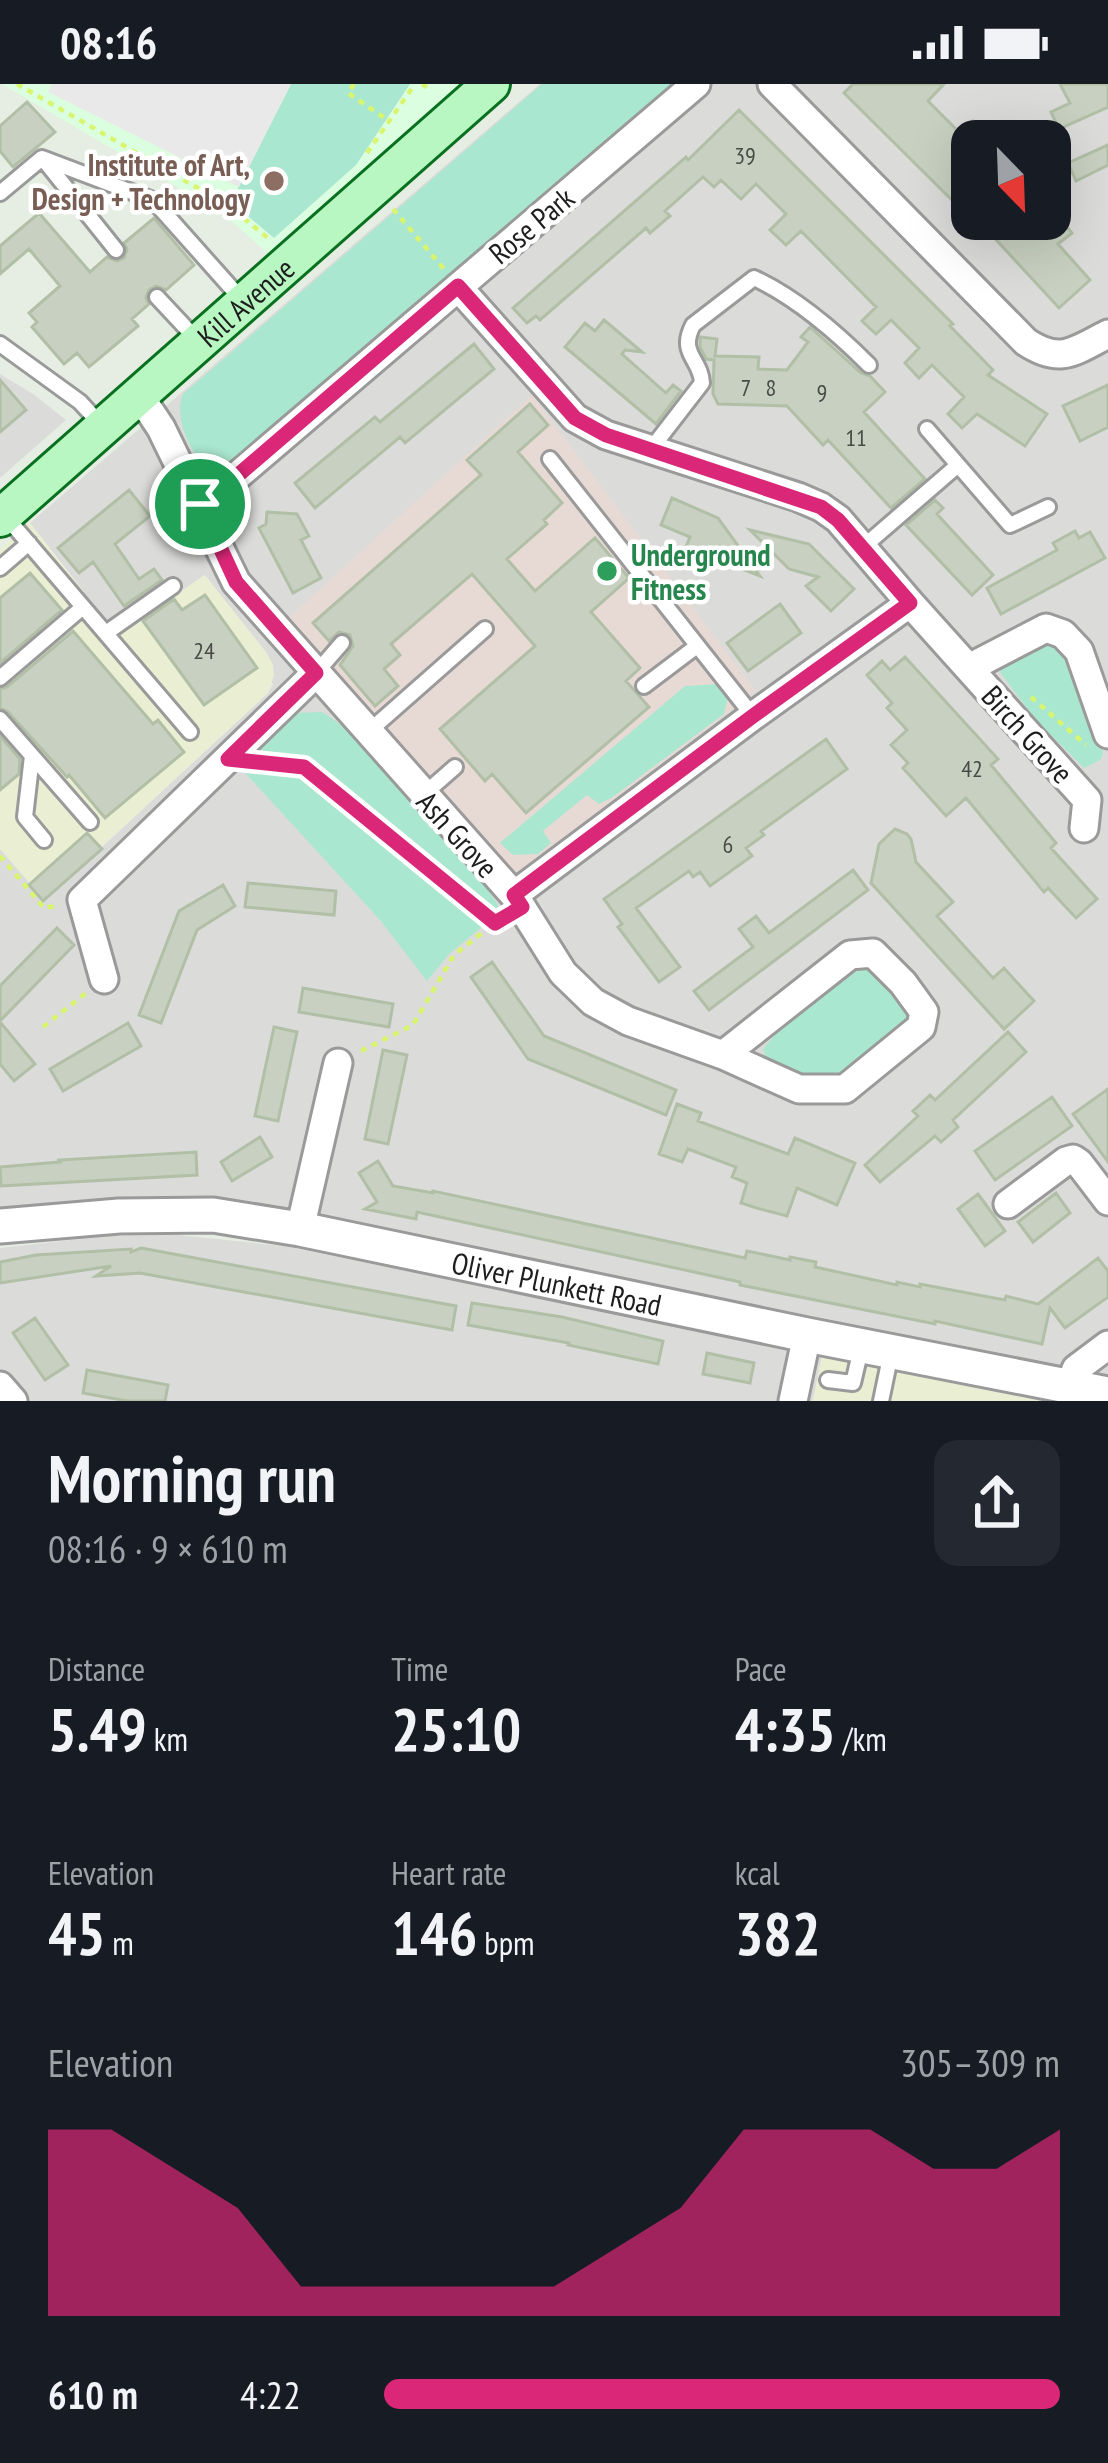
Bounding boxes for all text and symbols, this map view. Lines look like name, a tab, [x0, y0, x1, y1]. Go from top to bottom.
text: 08:16	[60, 13, 157, 71]
north arrow	[951, 120, 1071, 240]
map controls	[951, 120, 1071, 240]
house number: 39	[734, 140, 756, 171]
place label: Institute of Art, Design + Technology	[32, 145, 251, 218]
marker: Institute of Art, Design + Technology	[261, 168, 287, 194]
street label: Rose Park	[480, 178, 582, 272]
street label: Kill Avenue	[188, 248, 302, 355]
house number: 7	[741, 372, 751, 403]
house number: 8	[766, 372, 776, 403]
house number: 9	[817, 377, 827, 408]
house number: 11	[845, 422, 867, 453]
pin	[149, 453, 251, 555]
icon: arrive	[167, 471, 233, 537]
place label: Underground Fitness	[631, 535, 771, 608]
marker: Underground Fitness	[594, 558, 620, 584]
house number: 24	[193, 635, 215, 666]
street label: Birch Grove	[974, 677, 1082, 791]
house number: 42	[961, 753, 983, 784]
street label: Ash Grove	[409, 782, 507, 886]
house number: 6	[723, 829, 733, 860]
street label: Oliver Plunkett Road	[449, 1242, 665, 1324]
text: Morning run	[48, 1435, 336, 1520]
button: share	[934, 1440, 1060, 1566]
text: 08:16 · 9 × 610 m	[48, 1523, 288, 1574]
text: Distance	[48, 1647, 145, 1690]
text: Time	[391, 1647, 448, 1690]
text: Pace	[735, 1647, 787, 1690]
text: 5.49	[48, 1690, 147, 1768]
text: 25:10	[391, 1690, 521, 1768]
text: 4:35	[735, 1690, 836, 1768]
text: km	[147, 1717, 188, 1760]
text: /km	[836, 1717, 887, 1760]
text: Elevation	[48, 1851, 154, 1894]
text: Heart rate	[391, 1851, 506, 1894]
text: kcal	[735, 1851, 780, 1894]
text: 45	[48, 1894, 105, 1972]
text: 146	[391, 1894, 477, 1972]
text: 382	[735, 1894, 821, 1972]
text: m	[105, 1921, 134, 1964]
text: bpm	[477, 1921, 535, 1964]
text: Elevation	[48, 2037, 173, 2088]
text: 305–309 m	[900, 2037, 1060, 2088]
text: 610 m	[48, 2369, 138, 2420]
text: 4:22	[240, 2369, 301, 2420]

